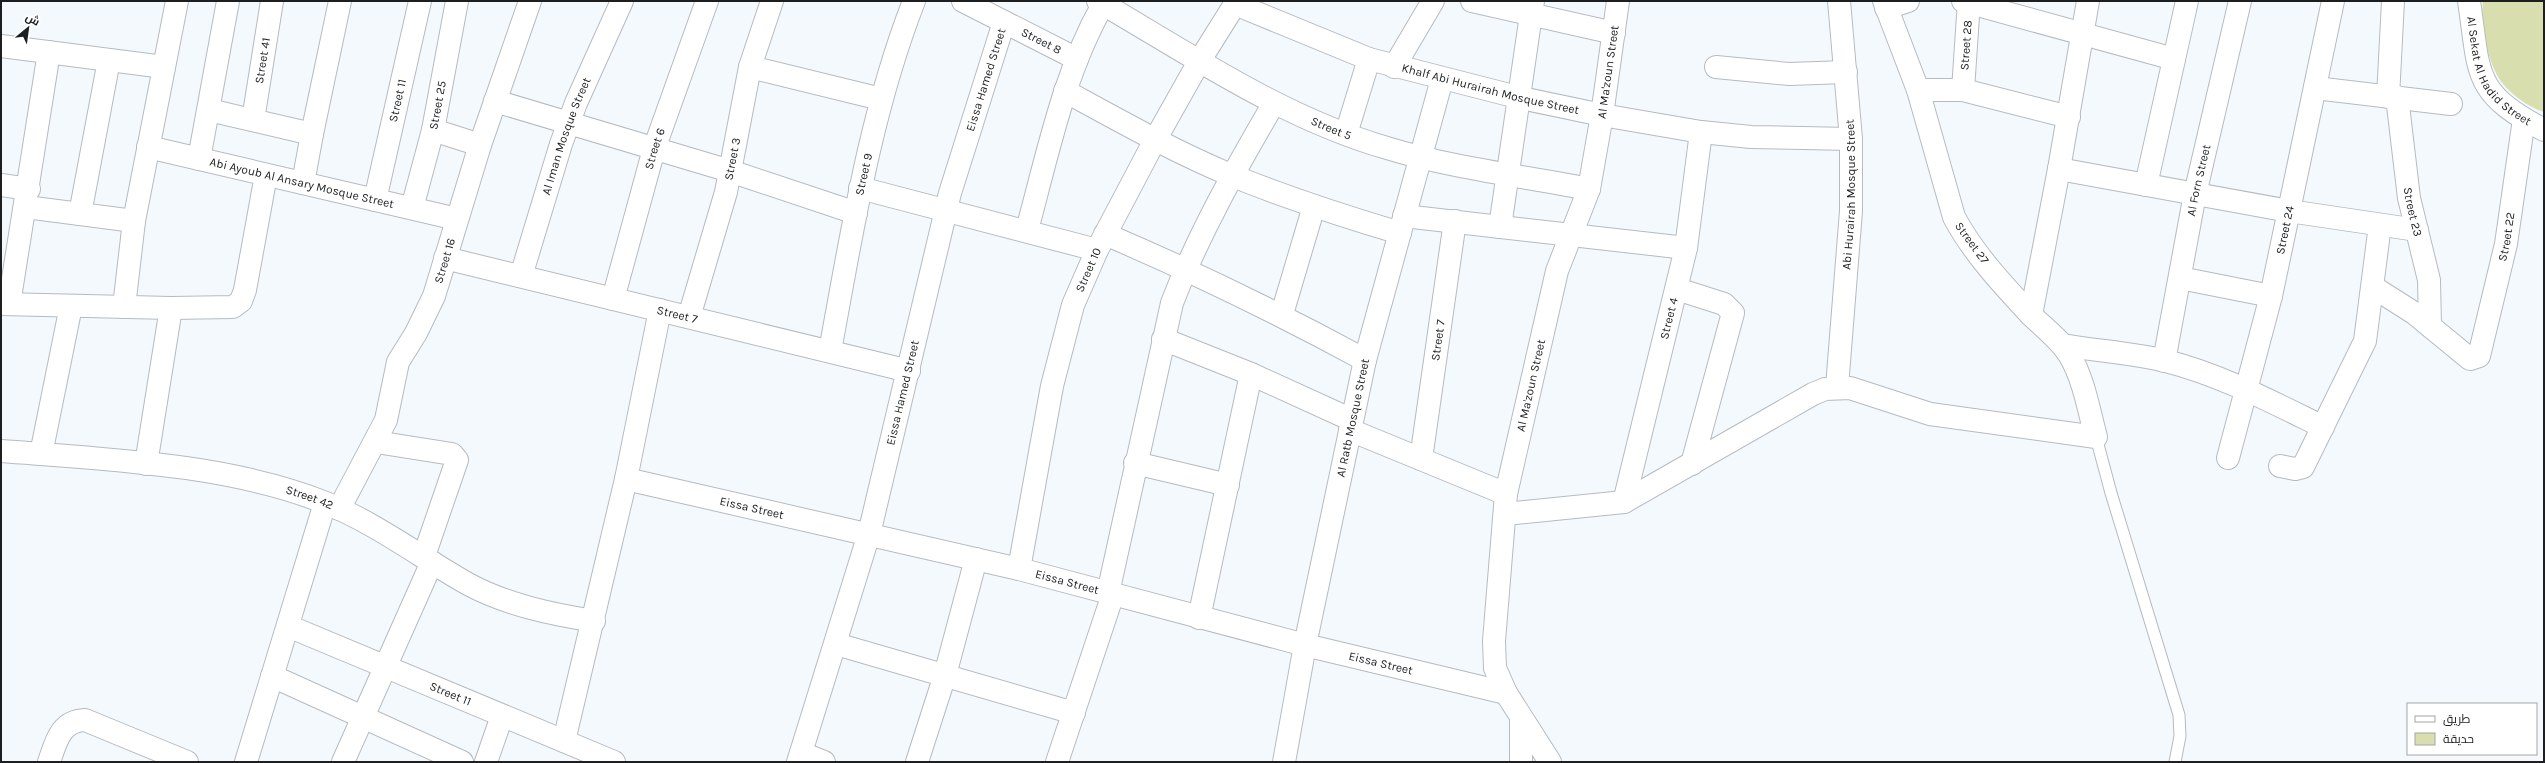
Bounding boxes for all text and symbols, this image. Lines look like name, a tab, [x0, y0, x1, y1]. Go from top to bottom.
north arrow	[8, 8, 48, 48]
text: ش	[23, 11, 42, 29]
street label: Al Sekat Al Hadid Street	[2464, 16, 2534, 129]
street label: Street 28	[1957, 20, 1975, 71]
street label: Al Ma'zoun Street	[1594, 24, 1622, 120]
street label: Street 8	[1019, 25, 1064, 57]
street label: Eissa Hamed Street	[963, 26, 1009, 133]
street label: Street 41	[252, 37, 273, 85]
street label: Khalf Abi Hurairah Mosque Street	[1400, 61, 1581, 117]
street label: Al Iman Mosque Street	[539, 75, 594, 197]
street label: Street 11	[386, 78, 409, 123]
street label: Street 25	[426, 79, 449, 131]
street label: Street 5	[1309, 114, 1354, 143]
street label: Abi Hurairah Mosque Street	[1839, 118, 1858, 270]
street label: Street 6	[642, 126, 668, 171]
street label: Street 3	[721, 137, 743, 181]
street label: Al Forn Street	[2184, 143, 2213, 217]
street label: Street 9	[852, 152, 875, 197]
street label: Abi Ayoub Al Ansary Mosque Street	[208, 155, 396, 211]
street label: Street 23	[2401, 187, 2425, 238]
street label: Street 24	[2273, 204, 2297, 256]
street label: Street 22	[2495, 211, 2518, 263]
street label: Street 27	[1952, 219, 1992, 267]
street label: Street 16	[431, 236, 458, 285]
street label: Street 10	[1073, 246, 1104, 294]
street label: Street 4	[1657, 296, 1681, 341]
street label: Street 7	[655, 303, 699, 326]
street label: Street 7	[1428, 318, 1448, 362]
street label: Eissa Hamed Street	[883, 338, 922, 447]
street label: Al Ma'zoun Street	[1513, 338, 1548, 433]
street label: Al Ratb Mosque Street	[1334, 357, 1372, 478]
street label: Street 42	[284, 482, 336, 512]
street label: Eissa Street	[718, 494, 786, 522]
street label: Eissa Street	[1034, 567, 1101, 597]
street label: Eissa Street	[1347, 649, 1415, 678]
street label: Street 11	[428, 679, 473, 709]
legend	[2407, 703, 2537, 755]
text: طريق	[2443, 712, 2471, 726]
text: حديقة	[2443, 732, 2474, 746]

